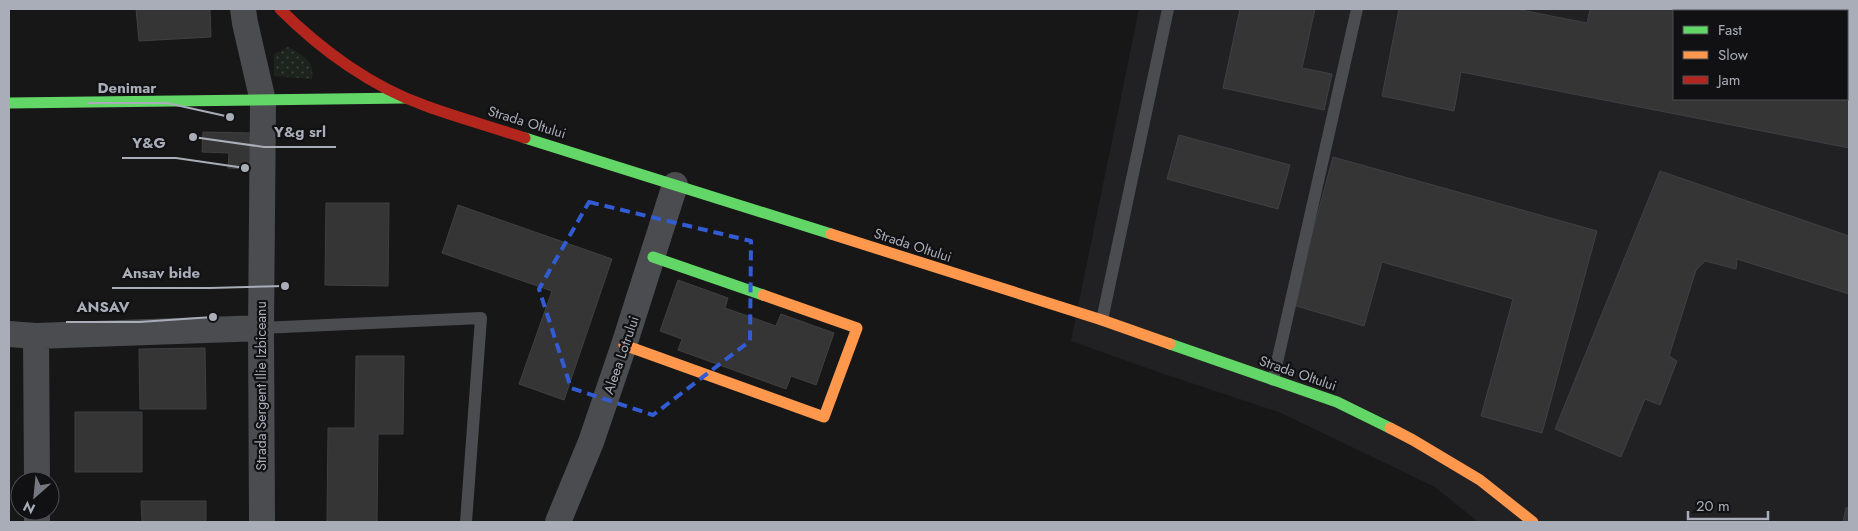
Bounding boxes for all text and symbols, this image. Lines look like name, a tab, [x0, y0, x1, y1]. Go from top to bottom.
legend	[1673, 10, 1848, 100]
text: Fast	[1718, 19, 1742, 41]
text: Slow	[1718, 44, 1749, 66]
text: Jam	[1716, 69, 1741, 91]
callout: Denimar	[88, 73, 167, 103]
text: Denimar	[98, 77, 157, 99]
street label: Strada Oltului	[485, 101, 569, 143]
callout: Y&g srl	[264, 117, 336, 147]
text: Y&g srl	[273, 121, 326, 143]
callout: Y&G	[122, 128, 176, 158]
text: Y&G	[131, 132, 166, 154]
street label: Strada Oltului	[872, 223, 954, 267]
callout: Ansav bide	[112, 258, 210, 288]
text: Ansav bide	[121, 262, 200, 284]
callout: ANSAV	[66, 292, 139, 322]
text: ANSAV	[76, 296, 130, 318]
street label: Strada Sergent Ilie Izbiceanu	[251, 301, 271, 471]
street label: Aleea Lotrului	[598, 313, 644, 397]
street label: Strada Oltului	[1257, 350, 1339, 396]
north arrow	[10, 471, 60, 521]
scale bar	[1688, 488, 1768, 520]
text: 20 m	[1696, 495, 1730, 517]
text: N	[20, 496, 39, 519]

